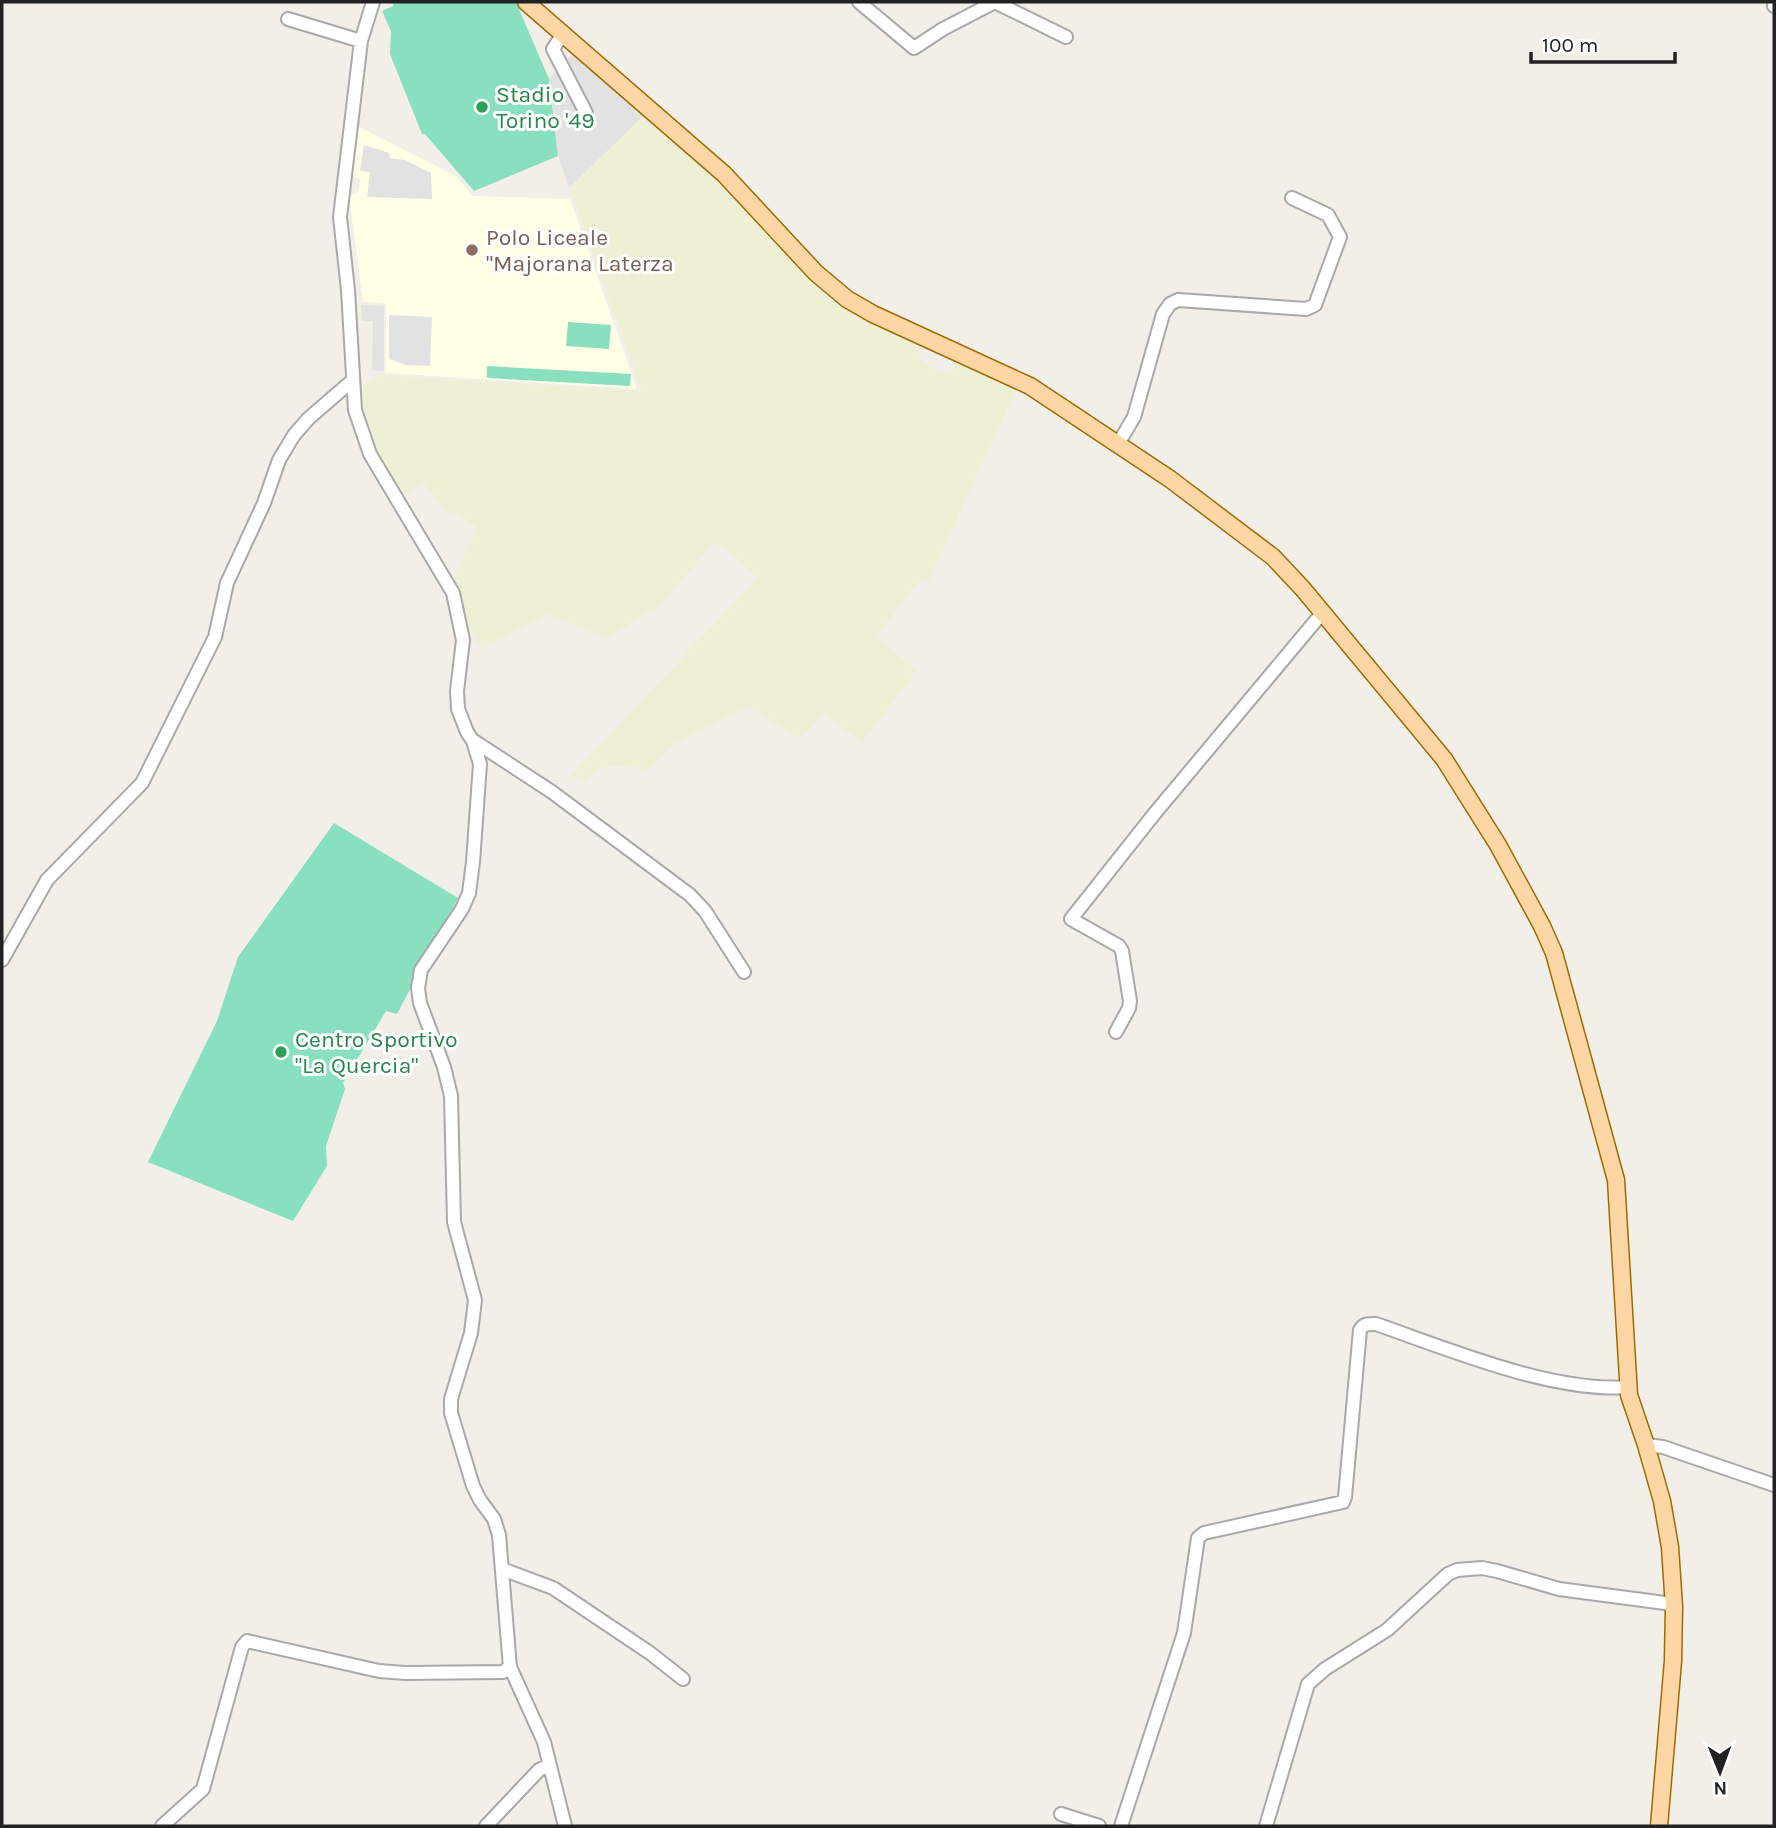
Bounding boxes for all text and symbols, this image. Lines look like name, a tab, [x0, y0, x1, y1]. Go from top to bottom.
scale bar	[1531, 21, 1674, 65]
text: 100 m	[1542, 33, 1599, 57]
place label: Stadio Torino '49	[496, 81, 595, 134]
marker: Stadio Torino '49	[474, 99, 490, 115]
place label: Polo Liceale "Majorana Laterza	[486, 224, 674, 277]
marker: Polo Liceale "Majorana Laterza	[464, 242, 480, 258]
place label: Centro Sportivo "La Quercia"	[295, 1026, 458, 1079]
marker: Centro Sportivo "La Quercia"	[273, 1044, 289, 1060]
north arrow	[1685, 1737, 1755, 1807]
text: N	[1713, 1777, 1727, 1799]

